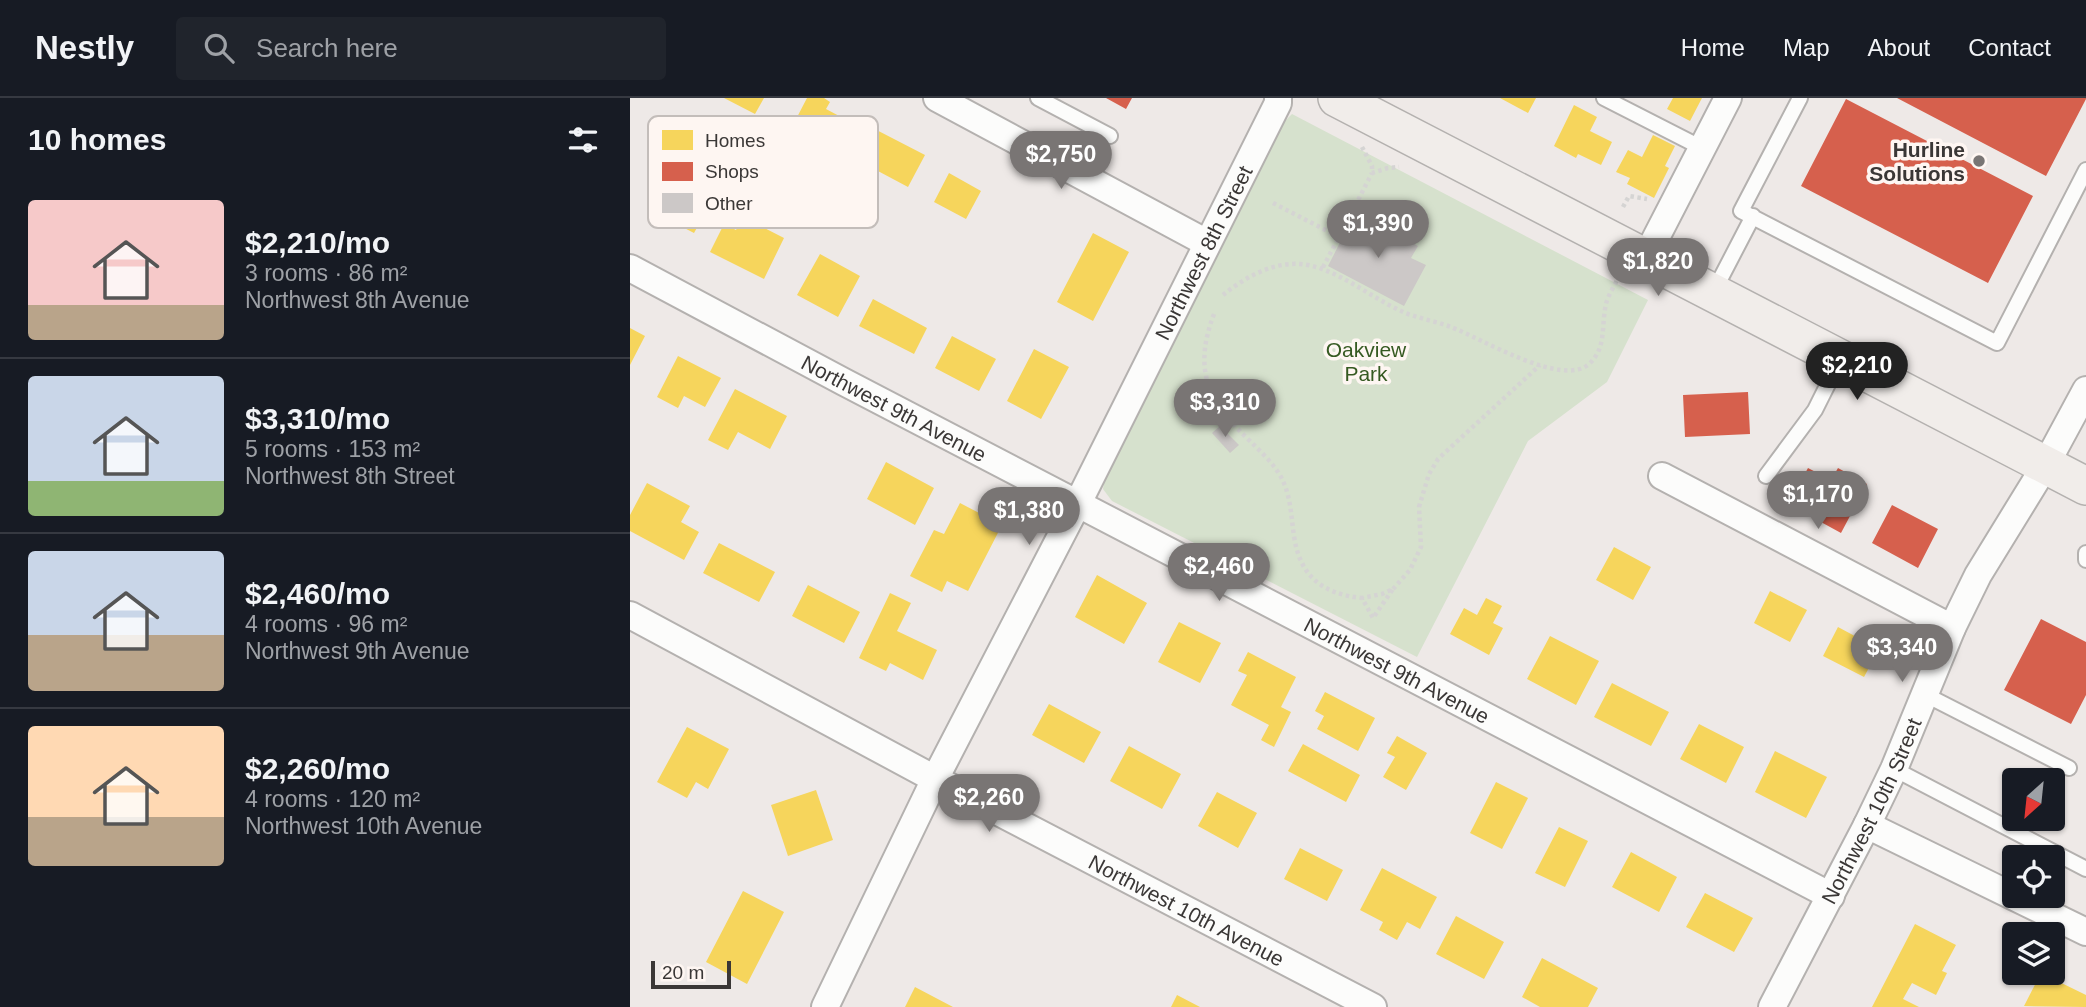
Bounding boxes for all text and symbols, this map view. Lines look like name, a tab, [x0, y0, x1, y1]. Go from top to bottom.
search box	[176, 17, 666, 80]
text: Nestly	[35, 29, 134, 66]
icon: search	[200, 29, 238, 67]
text: Search here	[256, 33, 398, 63]
text: Home	[1681, 34, 1745, 61]
text: Map	[1783, 34, 1830, 61]
text: About	[1868, 34, 1930, 61]
text: Contact	[1968, 34, 2051, 61]
legend	[648, 116, 878, 228]
icon: filters	[564, 121, 602, 159]
text: 10 homes	[28, 123, 166, 156]
text: Homes	[705, 130, 765, 151]
pin: $2,750	[1004, 132, 1118, 191]
place label: Hurline Solutions	[1869, 138, 1965, 185]
text: $2,750	[1026, 141, 1096, 167]
marker: Hurline Solutions	[1971, 153, 1987, 169]
text: Shops	[705, 161, 759, 182]
street label: Northwest 8th Street	[1150, 162, 1256, 343]
text: Other	[705, 193, 753, 214]
pin: $1,390	[1321, 200, 1435, 260]
text: $1,390	[1343, 210, 1413, 236]
text: $2,210/mo	[245, 226, 390, 259]
icon: home	[84, 228, 168, 312]
pin: $1,820	[1601, 238, 1715, 298]
text: $1,820	[1623, 248, 1693, 274]
text: 3 rooms · 86 m²	[245, 260, 407, 286]
text: Northwest 8th Avenue	[245, 287, 470, 313]
park label: Oakview Park	[1326, 338, 1407, 385]
pin: $2,210	[1800, 342, 1914, 402]
street label: Northwest 9th Avenue	[798, 350, 990, 466]
text: $2,210	[1822, 352, 1892, 378]
pin: $3,310	[1168, 380, 1282, 439]
text: $3,310	[1190, 389, 1260, 415]
text: $3,310/mo	[245, 402, 390, 435]
icon: home	[84, 404, 168, 488]
text: 5 rooms · 153 m²	[245, 436, 420, 462]
text: Northwest 8th Street	[245, 463, 455, 489]
pin: $1,170	[1761, 472, 1875, 531]
text: $1,170	[1783, 481, 1853, 507]
pin: $1,380	[972, 488, 1086, 547]
text: $1,380	[994, 497, 1064, 523]
pin: $2,460	[1162, 544, 1276, 603]
text: $2,460	[1184, 553, 1254, 579]
text: $2,460/mo	[245, 577, 390, 610]
icon: home	[84, 579, 168, 663]
text: 4 rooms · 96 m²	[245, 611, 407, 637]
street label: Northwest 9th Avenue	[1301, 612, 1493, 728]
pin: $3,340	[1845, 624, 1959, 684]
text: $3,340	[1867, 634, 1937, 660]
text: Northwest 9th Avenue	[245, 638, 470, 664]
street label: Northwest 10th Street	[1817, 714, 1925, 907]
text: $2,260/mo	[245, 752, 390, 785]
icon: home	[84, 754, 168, 838]
north arrow	[2002, 768, 2065, 831]
map controls	[2002, 768, 2065, 985]
pin: $2,260	[932, 774, 1046, 834]
text: $2,260	[954, 784, 1024, 810]
text: 4 rooms · 120 m²	[245, 786, 420, 812]
text: Northwest 10th Avenue	[245, 813, 482, 839]
button: locate	[2002, 845, 2065, 908]
street label: Northwest 10th Avenue	[1085, 850, 1288, 970]
button: layers	[2002, 922, 2065, 985]
scale bar	[651, 958, 732, 990]
text: 20 m	[662, 962, 704, 983]

